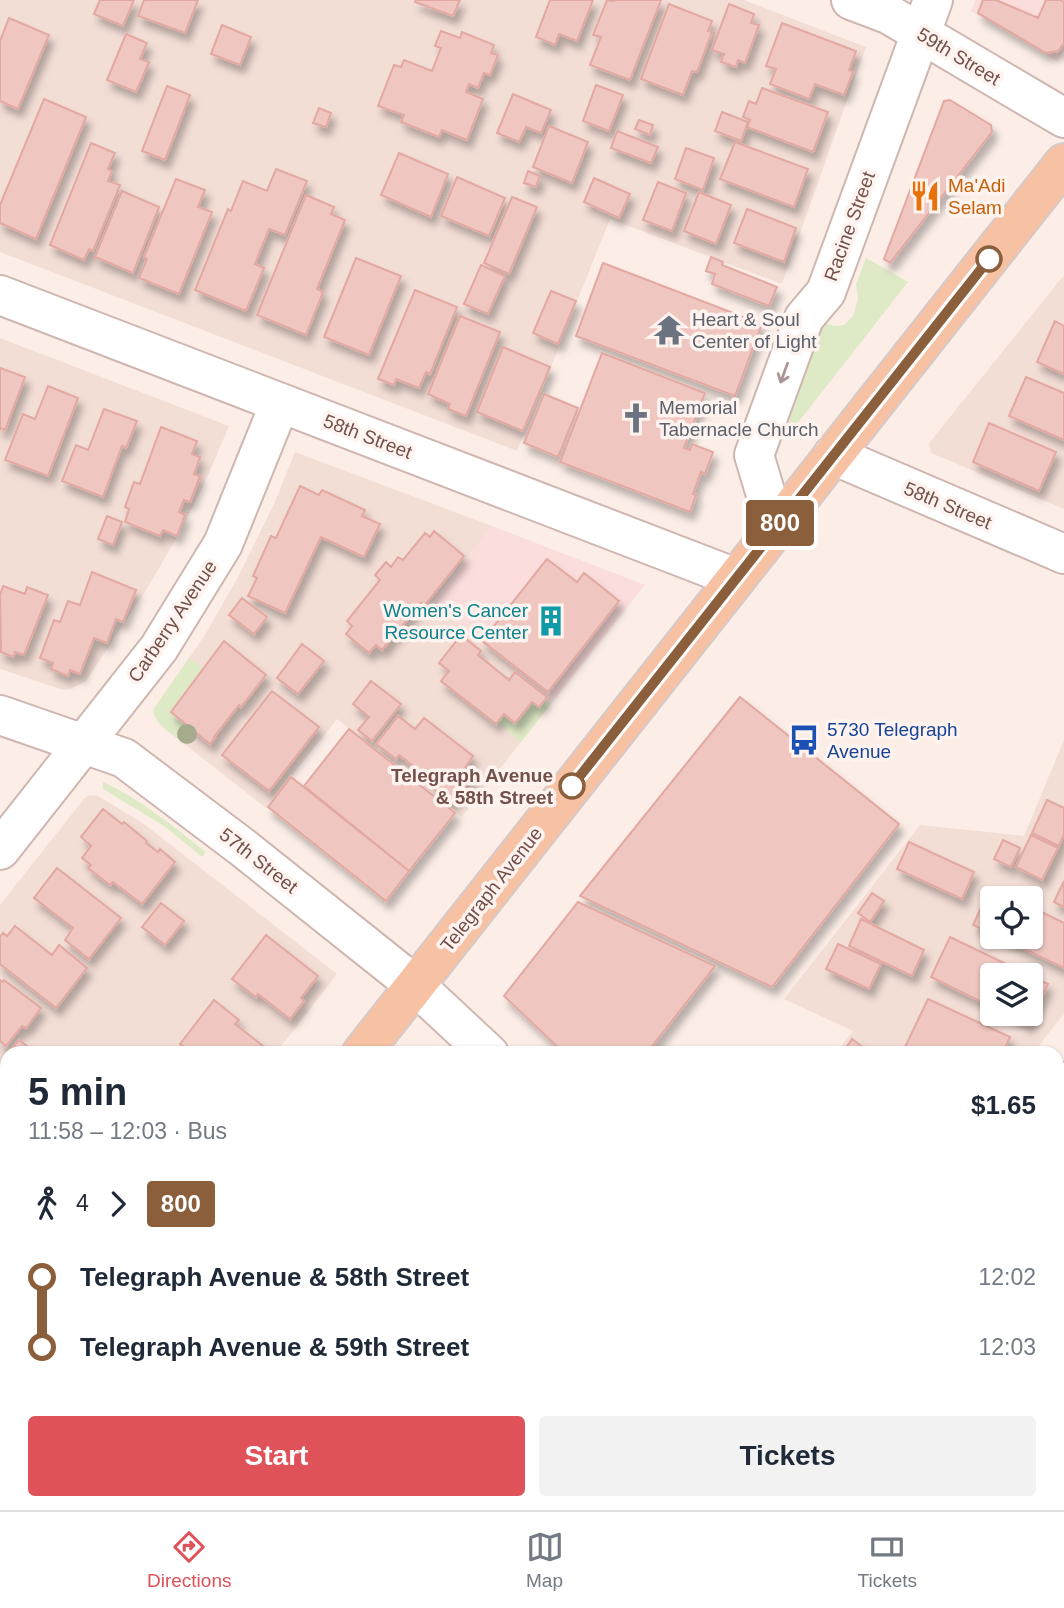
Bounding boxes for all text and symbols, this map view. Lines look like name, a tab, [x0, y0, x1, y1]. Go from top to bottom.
street label: 59th Street	[913, 23, 1005, 90]
street label: Racine Street	[820, 168, 879, 284]
place label: Ma'Adi Selam	[948, 175, 1005, 218]
restaurant icon: Ma'Adi Selam	[908, 179, 942, 213]
unlabelled marker	[976, 246, 1002, 272]
place label: Heart & Soul Center of Light	[692, 309, 817, 352]
temple icon: Heart & Soul Center of Light	[652, 313, 686, 347]
one-way arrow	[777, 361, 789, 383]
place label: Memorial Tabernacle Church	[659, 397, 818, 440]
church icon: Memorial Tabernacle Church	[619, 401, 653, 435]
street label: 58th Street	[321, 410, 416, 463]
street label: 58th Street	[901, 478, 995, 534]
line badge: 800	[740, 500, 820, 546]
text: 800	[760, 509, 800, 536]
street label: Carberry Avenue	[124, 556, 221, 686]
place label: Women's Cancer Resource Center	[383, 600, 529, 643]
building icon: Women's Cancer Resource Center	[534, 604, 568, 638]
place label: 5730 Telegraph Avenue	[827, 719, 958, 762]
bus stop icon: 5730 Telegraph Avenue	[787, 723, 821, 757]
place label: Telegraph Avenue & 58th Street	[391, 765, 554, 808]
marker: Telegraph Avenue & 58th Street	[559, 773, 585, 799]
street label: Telegraph Avenue	[436, 823, 546, 956]
street label: 57th Street	[216, 824, 302, 898]
map controls	[980, 886, 1043, 1026]
button: locate	[980, 886, 1043, 949]
button: layers	[980, 963, 1043, 1026]
text: 5 min	[28, 1071, 127, 1113]
text: $1.65	[971, 1090, 1036, 1120]
text: 11:58 – 12:03 · Bus	[28, 1118, 227, 1144]
icon: walk	[28, 1185, 66, 1223]
icon: forward	[99, 1185, 137, 1223]
text: 4	[76, 1190, 89, 1216]
text: 800	[161, 1190, 201, 1217]
text: Telegraph Avenue & 58th Street	[80, 1262, 469, 1292]
text: 12:02	[978, 1264, 1036, 1290]
text: Telegraph Avenue & 59th Street	[80, 1332, 469, 1362]
text: 12:03	[978, 1334, 1036, 1360]
button: Start	[28, 1416, 525, 1496]
button: Tickets	[539, 1416, 1036, 1496]
tab: Directions	[147, 1528, 231, 1592]
tab: Map	[526, 1528, 564, 1592]
tab: Tickets	[858, 1528, 917, 1592]

